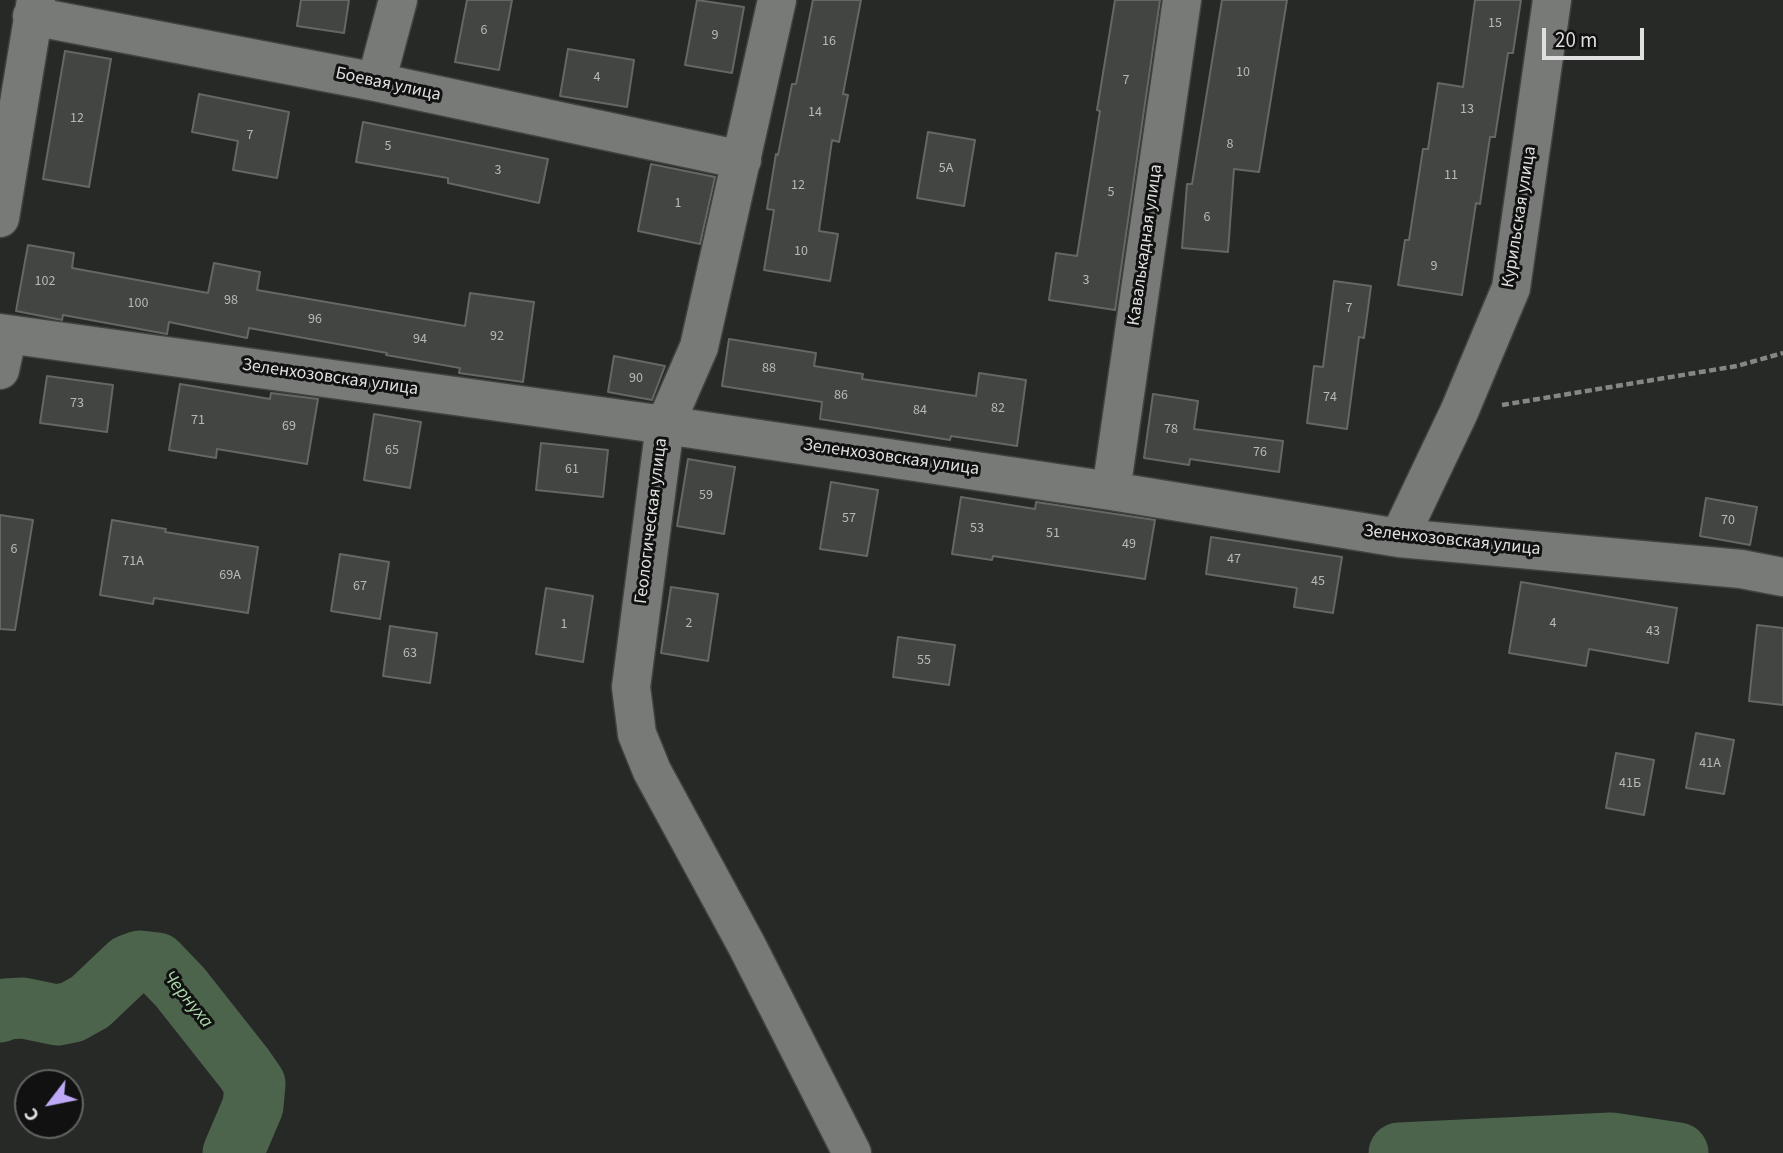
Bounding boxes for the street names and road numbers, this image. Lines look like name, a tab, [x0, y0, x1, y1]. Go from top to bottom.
street label: Боевая улица	[333, 63, 443, 107]
street label: Курильская улица	[1498, 145, 1542, 289]
street label: Кавалькадная улица	[1124, 163, 1168, 327]
street label: Зеленхозовская улица	[240, 355, 420, 401]
street label: Зеленхозовская улица	[801, 435, 981, 481]
street label: Геологическая улица	[631, 437, 673, 605]
street label: Зеленхозовская улица	[1362, 521, 1542, 561]

